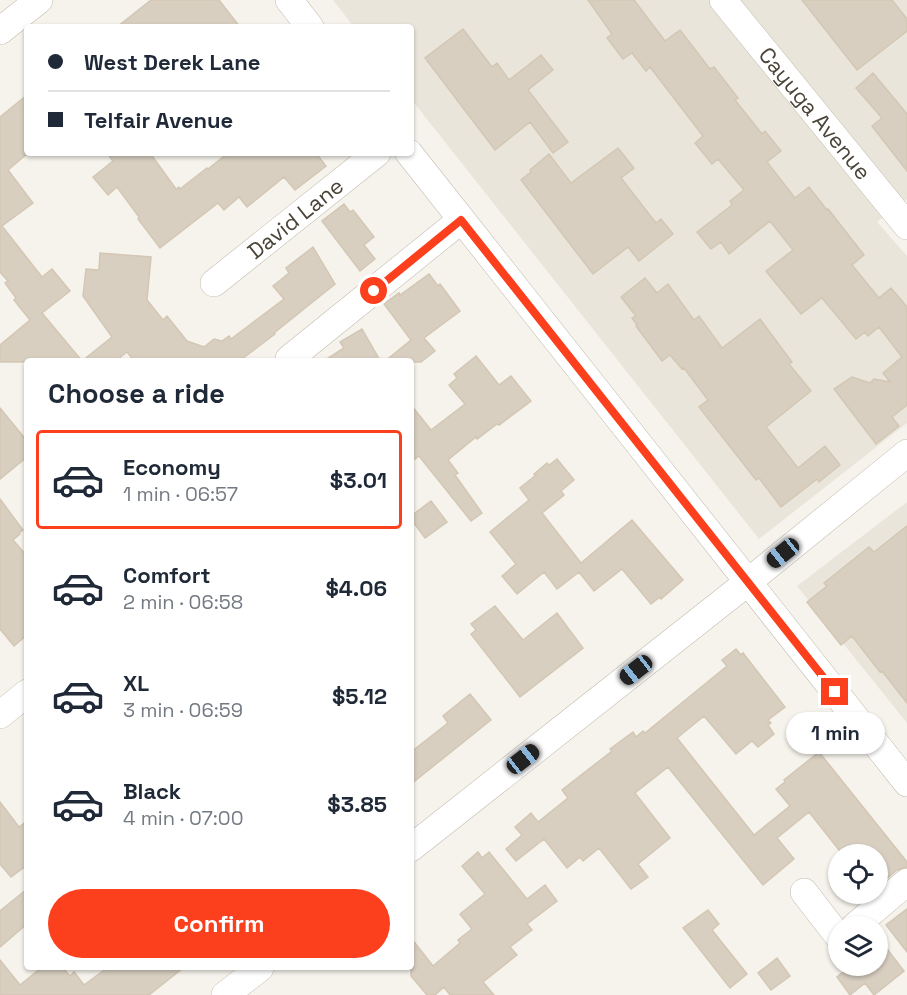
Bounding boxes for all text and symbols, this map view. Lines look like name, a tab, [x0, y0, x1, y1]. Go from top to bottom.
street label: Cayuga Avenue	[753, 41, 878, 185]
text: West Derek Lane	[84, 48, 261, 76]
text: Telfair Avenue	[84, 106, 233, 134]
street label: David Lane	[242, 171, 349, 265]
route start	[360, 277, 387, 304]
text: Choose a ride	[48, 376, 225, 411]
icon: car	[51, 453, 105, 507]
text: Economy	[123, 453, 221, 481]
text: $3.01	[330, 466, 387, 494]
text: 1 min · 06:57	[123, 481, 238, 507]
car	[763, 535, 803, 571]
icon: car	[51, 561, 105, 615]
text: Comfort	[123, 561, 211, 589]
text: $4.06	[326, 574, 387, 602]
text: 2 min · 06:58	[123, 589, 243, 615]
car	[616, 652, 656, 688]
icon: car	[51, 669, 105, 723]
text: XL	[123, 669, 149, 697]
route end	[821, 678, 848, 705]
text: $5.12	[332, 682, 387, 710]
text: 3 min · 06:59	[123, 697, 243, 723]
callout: 1 min	[786, 713, 884, 755]
text: 1 min	[811, 720, 860, 746]
car	[503, 741, 543, 777]
icon: car	[51, 777, 105, 831]
text: Black	[123, 777, 181, 805]
text: $3.85	[327, 790, 387, 818]
text: 4 min · 07:00	[123, 805, 243, 831]
map controls	[828, 844, 888, 976]
button: locate	[828, 844, 888, 904]
button: Confirm	[48, 889, 390, 958]
button: layers	[828, 916, 888, 976]

